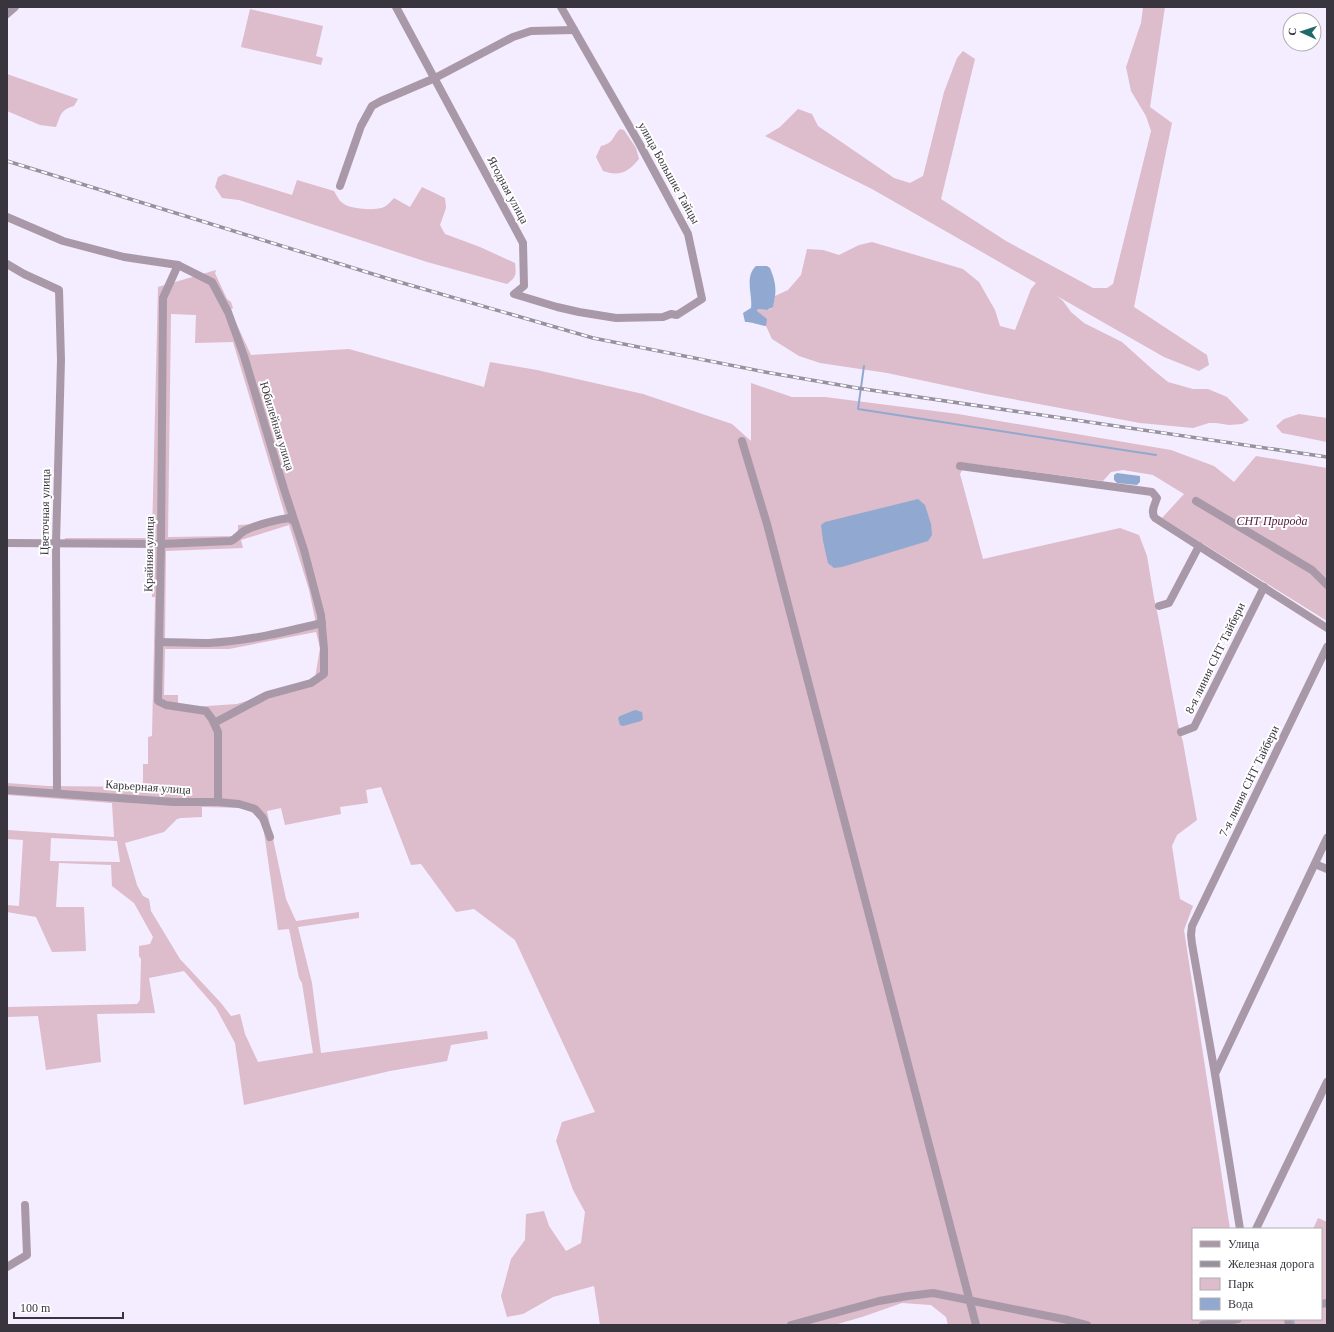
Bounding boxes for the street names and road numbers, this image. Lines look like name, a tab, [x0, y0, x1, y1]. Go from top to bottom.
street label: улица Большие Тайцы	[635, 120, 703, 226]
street label: Ягодная улица	[484, 154, 532, 227]
street label: Юбилейная улица	[257, 380, 297, 473]
street label: Цветочная улица	[37, 468, 53, 555]
street label: Крайняя улица	[141, 515, 157, 592]
street label: 8-я линия СНТ Тайбери	[1182, 600, 1248, 716]
street label: 7-я линия СНТ Тайбери	[1216, 723, 1282, 839]
street label: Карьерная улица	[105, 777, 192, 797]

